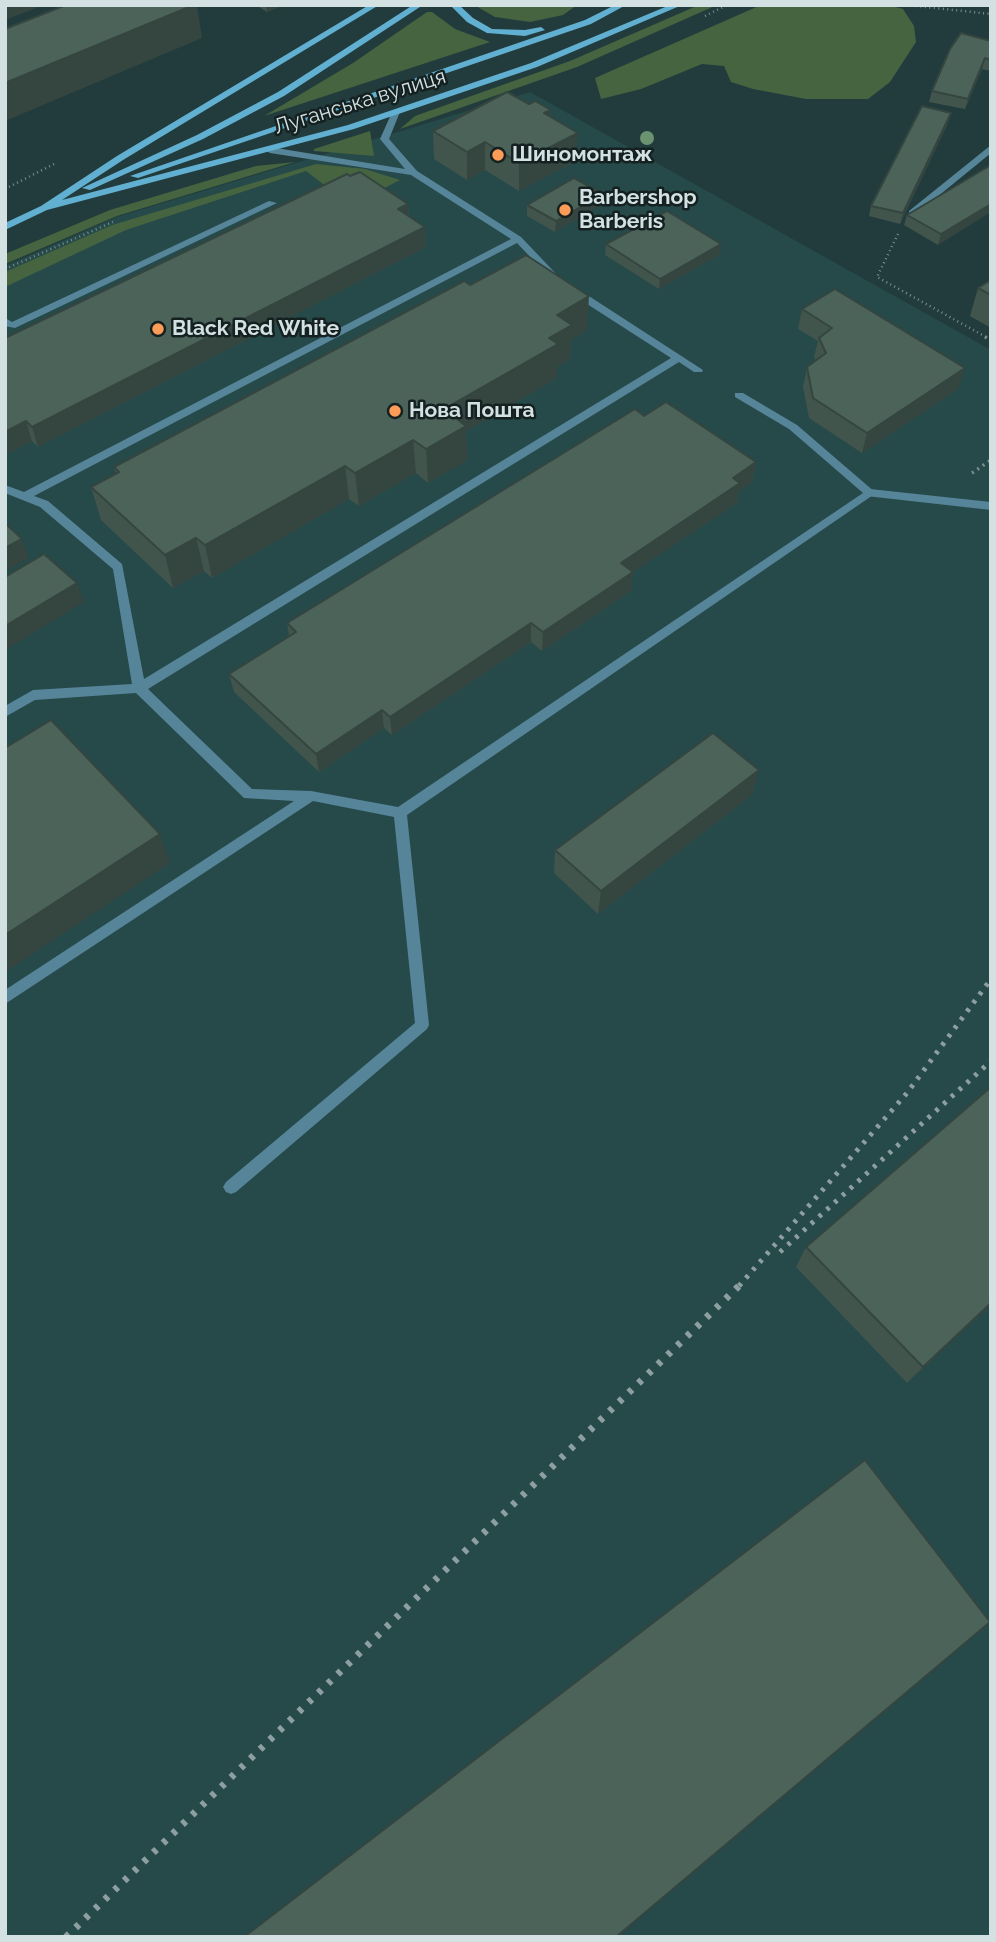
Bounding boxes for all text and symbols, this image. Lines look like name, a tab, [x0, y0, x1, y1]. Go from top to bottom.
street label: Луганська вулиця	[271, 64, 449, 140]
place label: Шиномонтаж	[512, 142, 652, 168]
marker: Шиномонтаж	[490, 147, 506, 163]
place label: Barbershop Barberis	[579, 185, 697, 235]
marker: Barbershop Barberis	[557, 202, 573, 218]
place label: Black Red White	[172, 316, 339, 342]
marker: Black Red White	[150, 321, 166, 337]
place label: Нова Пошта	[409, 398, 535, 424]
marker: Нова Пошта	[387, 403, 403, 419]

